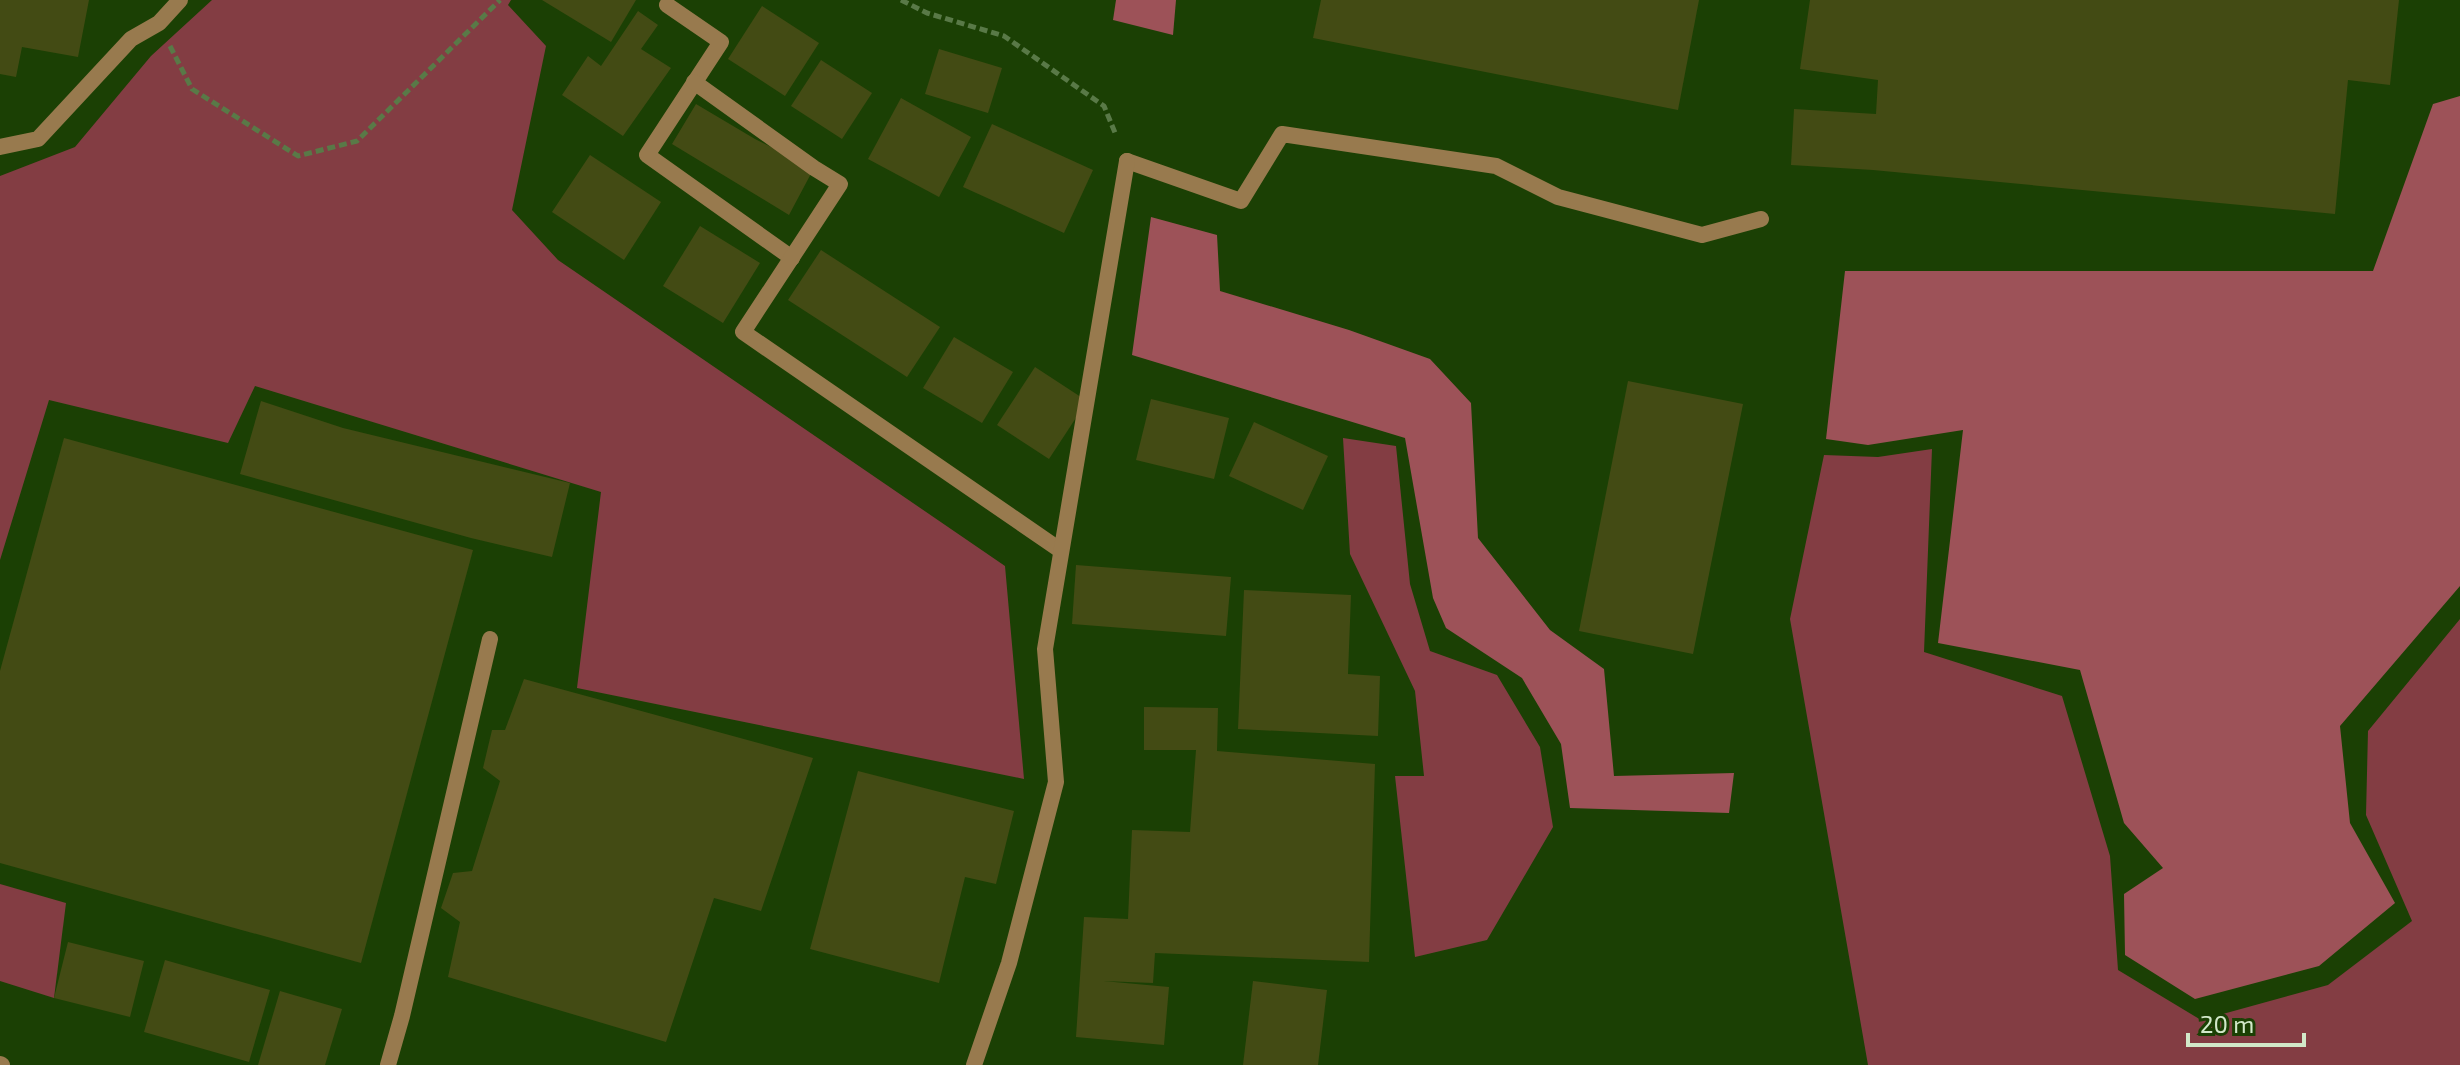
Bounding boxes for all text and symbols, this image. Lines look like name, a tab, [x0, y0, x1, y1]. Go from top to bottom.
scale bar	[2188, 997, 2304, 1047]
text: 20 m	[2200, 1009, 2254, 1038]

